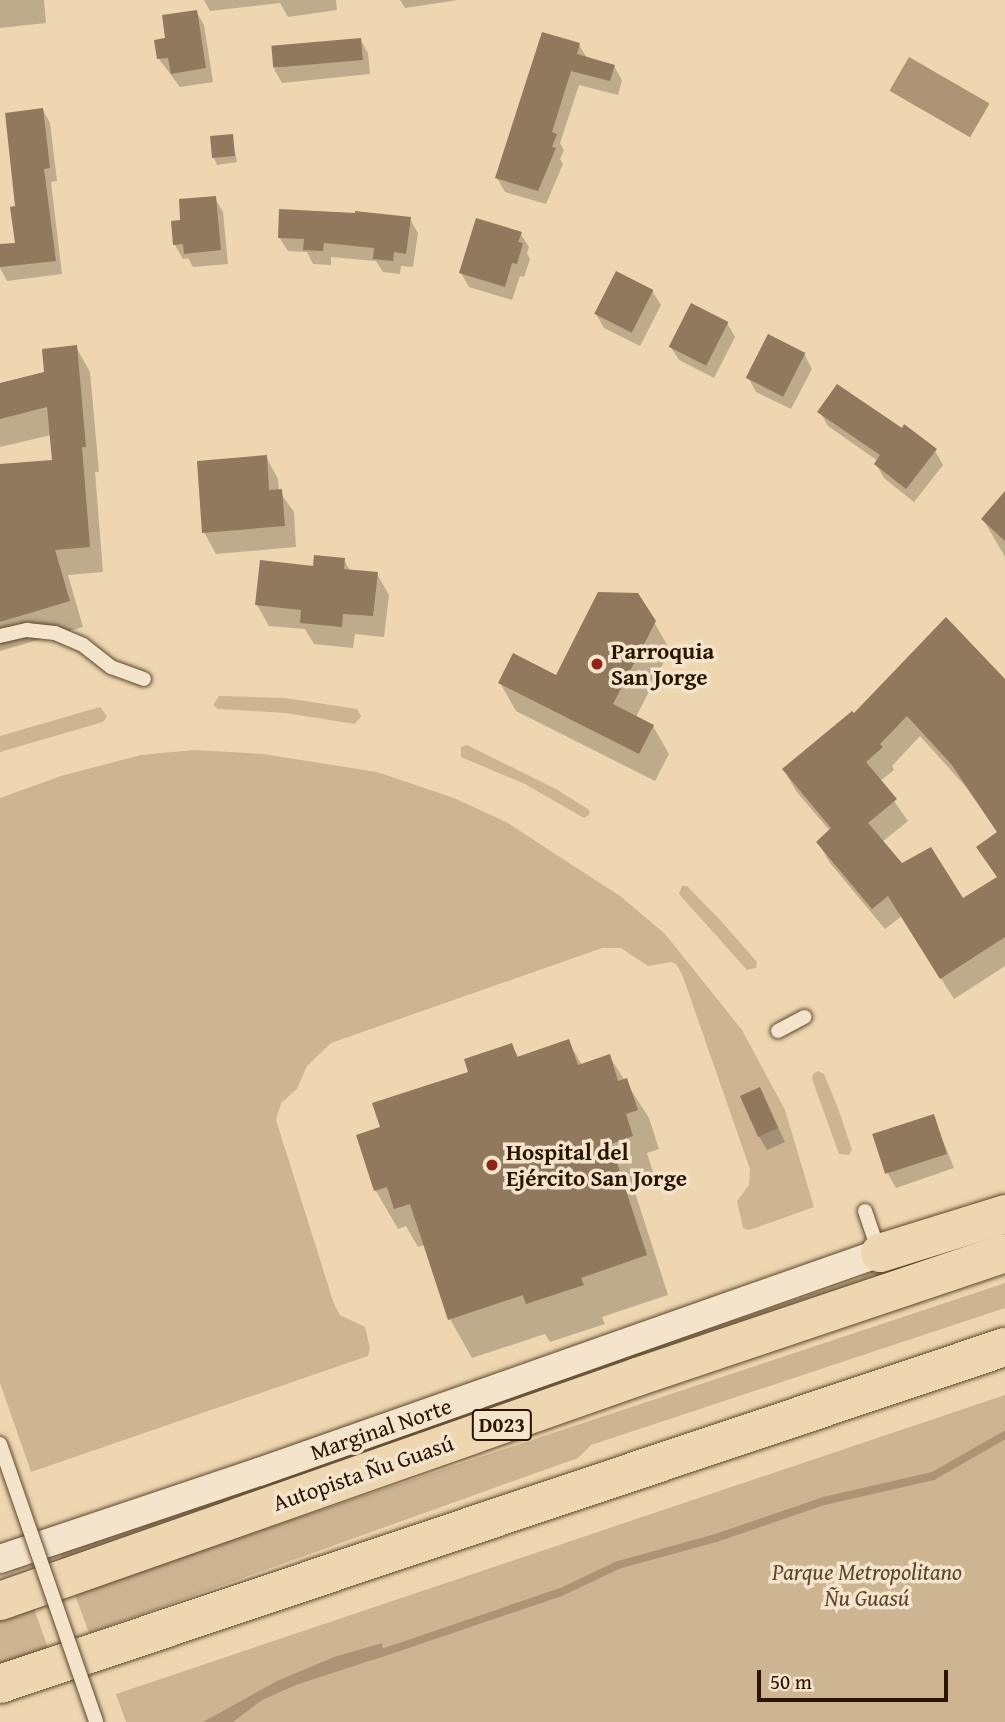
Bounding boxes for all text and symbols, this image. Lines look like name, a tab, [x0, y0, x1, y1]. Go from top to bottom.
place label: Parroquia San Jorge	[611, 637, 714, 691]
marker: Parroquia San Jorge	[589, 656, 605, 672]
place label: Hospital del Ejército San Jorge	[506, 1138, 687, 1192]
marker: Hospital del Ejército San Jorge	[484, 1157, 500, 1173]
street label: Marginal Norte	[307, 1392, 455, 1466]
road number: D023	[470, 1408, 534, 1442]
street label: Autopista Ñu Guasú	[269, 1429, 457, 1517]
park label: Parque Metropolitano Ñu Guasú	[772, 1558, 962, 1612]
scale bar	[760, 1656, 951, 1700]
text: 50 m	[770, 1666, 812, 1697]

